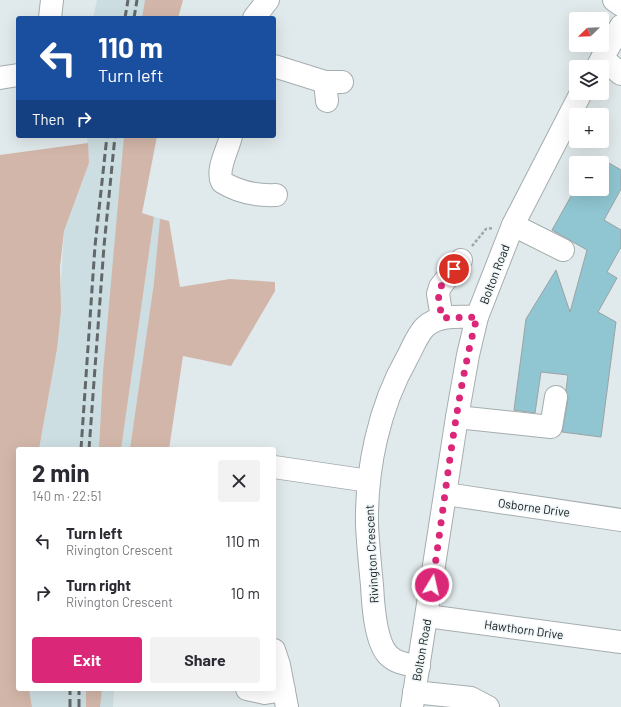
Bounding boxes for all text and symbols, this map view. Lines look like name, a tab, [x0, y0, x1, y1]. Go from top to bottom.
north arrow	[569, 12, 609, 52]
map controls	[569, 12, 609, 196]
text: 110 m	[98, 30, 163, 64]
icon: left	[32, 32, 84, 84]
button: layers	[569, 60, 609, 100]
text: Turn left	[98, 64, 164, 86]
icon: right	[73, 108, 95, 130]
button: +	[569, 108, 609, 148]
text: Then	[32, 110, 65, 128]
button: −	[569, 156, 609, 196]
street label: Bolton Road	[476, 242, 512, 306]
pin	[437, 252, 471, 286]
icon: arrive	[443, 258, 465, 280]
text: 2 min	[32, 458, 90, 487]
button: close	[218, 460, 260, 502]
text: 140 m · 22:51	[32, 488, 102, 504]
street label: Osborne Drive	[497, 495, 571, 519]
street label: Rivington Crescent	[361, 504, 381, 604]
text: Turn left	[66, 524, 122, 542]
icon: left	[32, 530, 54, 552]
text: 110 m	[226, 532, 260, 550]
text: Rivington Crescent	[66, 542, 173, 558]
position arrow	[411, 564, 453, 606]
text: Turn right	[66, 576, 131, 594]
icon: right	[32, 582, 54, 604]
text: 10 m	[231, 584, 260, 602]
text: Rivington Crescent	[66, 594, 173, 610]
street label: Hawthorn Drive	[484, 617, 564, 641]
street label: Bolton Road	[409, 618, 433, 682]
button: Exit	[32, 637, 142, 683]
button: Share	[150, 637, 260, 683]

